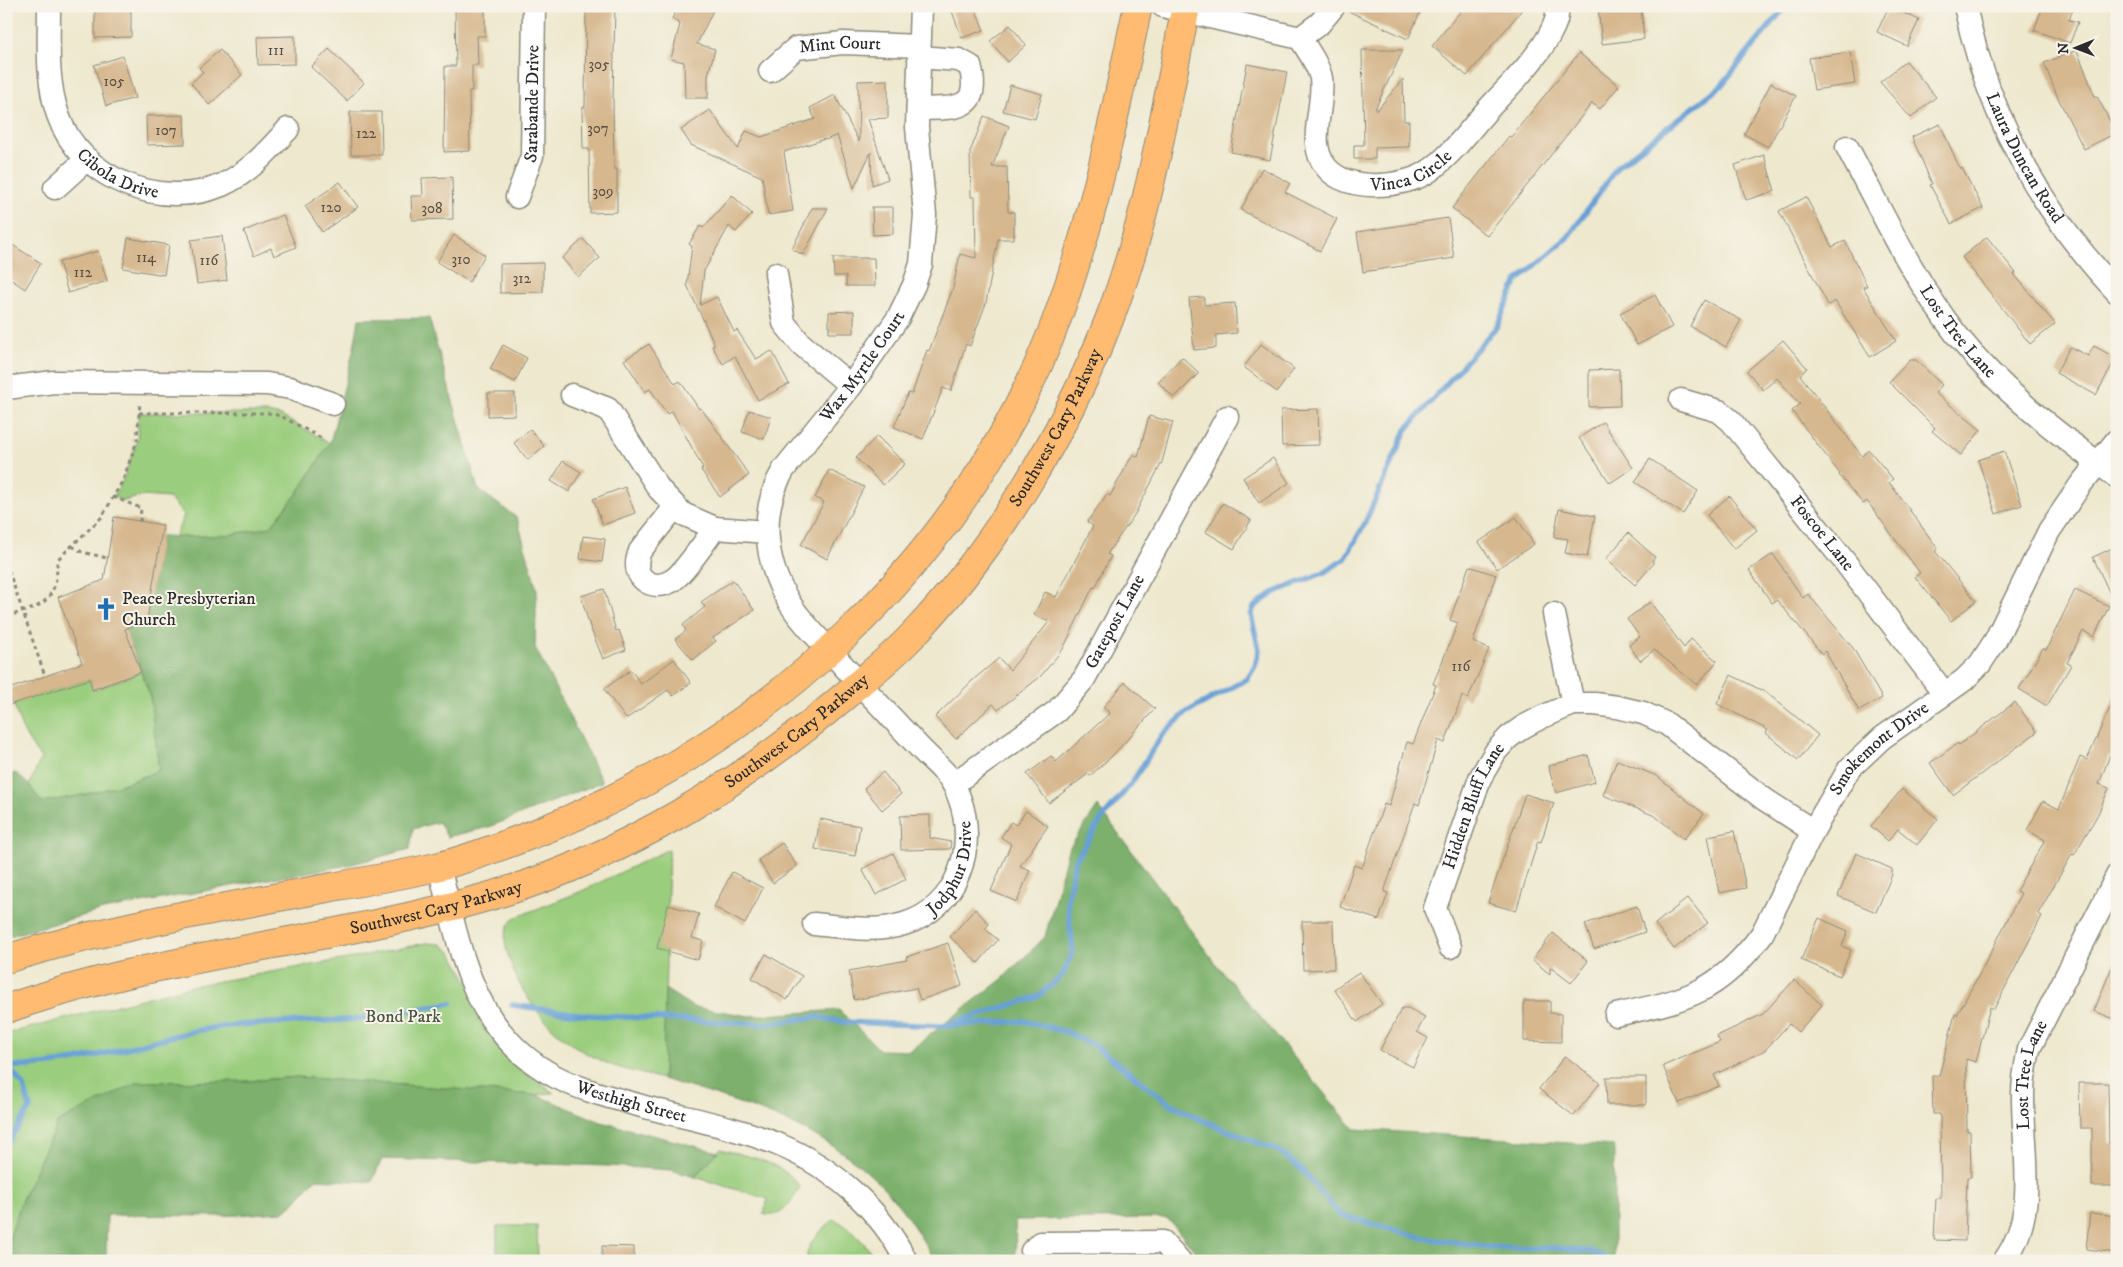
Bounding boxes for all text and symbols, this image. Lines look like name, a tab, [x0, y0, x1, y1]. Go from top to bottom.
north arrow	[2050, 22, 2100, 72]
street label: Mint Court	[798, 32, 882, 59]
house number: 111	[268, 41, 284, 60]
text: N	[2055, 42, 2073, 54]
street label: Sarabande Drive	[519, 45, 544, 166]
house number: 305	[588, 55, 610, 74]
house number: 105	[104, 72, 125, 91]
street label: Laura Duncan Road	[1981, 90, 2068, 227]
house number: 307	[587, 119, 609, 138]
house number: 107	[155, 121, 177, 140]
house number: 122	[356, 124, 377, 143]
street label: Cibola Drive	[72, 144, 160, 204]
street label: Vinca Circle	[1369, 146, 1457, 196]
house number: 309	[592, 182, 614, 201]
house number: 120	[321, 198, 341, 217]
house number: 308	[421, 199, 443, 218]
house number: 114	[136, 248, 156, 267]
house number: 310	[451, 250, 471, 269]
house number: 116	[200, 251, 220, 270]
house number: 112	[74, 263, 93, 282]
house number: 312	[513, 269, 532, 288]
street label: Lost Tree Lane	[1914, 281, 2001, 383]
street label: Wax Myrtle Court	[815, 308, 911, 427]
street label: Southwest Cary Parkway	[1005, 345, 1107, 511]
street label: Foscoe Lane	[1785, 492, 1859, 576]
street label: Gatepost Lane	[1081, 571, 1150, 673]
place label: Peace Presbyterian Church	[122, 588, 256, 631]
church icon: Peace Presbyterian Church	[93, 596, 119, 622]
house number: 116	[1452, 657, 1472, 676]
street label: Southwest Cary Parkway	[720, 669, 874, 794]
street label: Smokemont Drive	[1825, 697, 1933, 799]
street label: Hidden Bluff Lane	[1438, 738, 1509, 872]
street label: Jodphur Drive	[921, 820, 977, 922]
street label: Southwest Cary Parkway	[348, 876, 525, 940]
park label: Bond Park	[365, 1006, 441, 1028]
street label: Lost Tree Lane	[2012, 1016, 2053, 1130]
street label: Westhigh Street	[572, 1076, 689, 1128]

